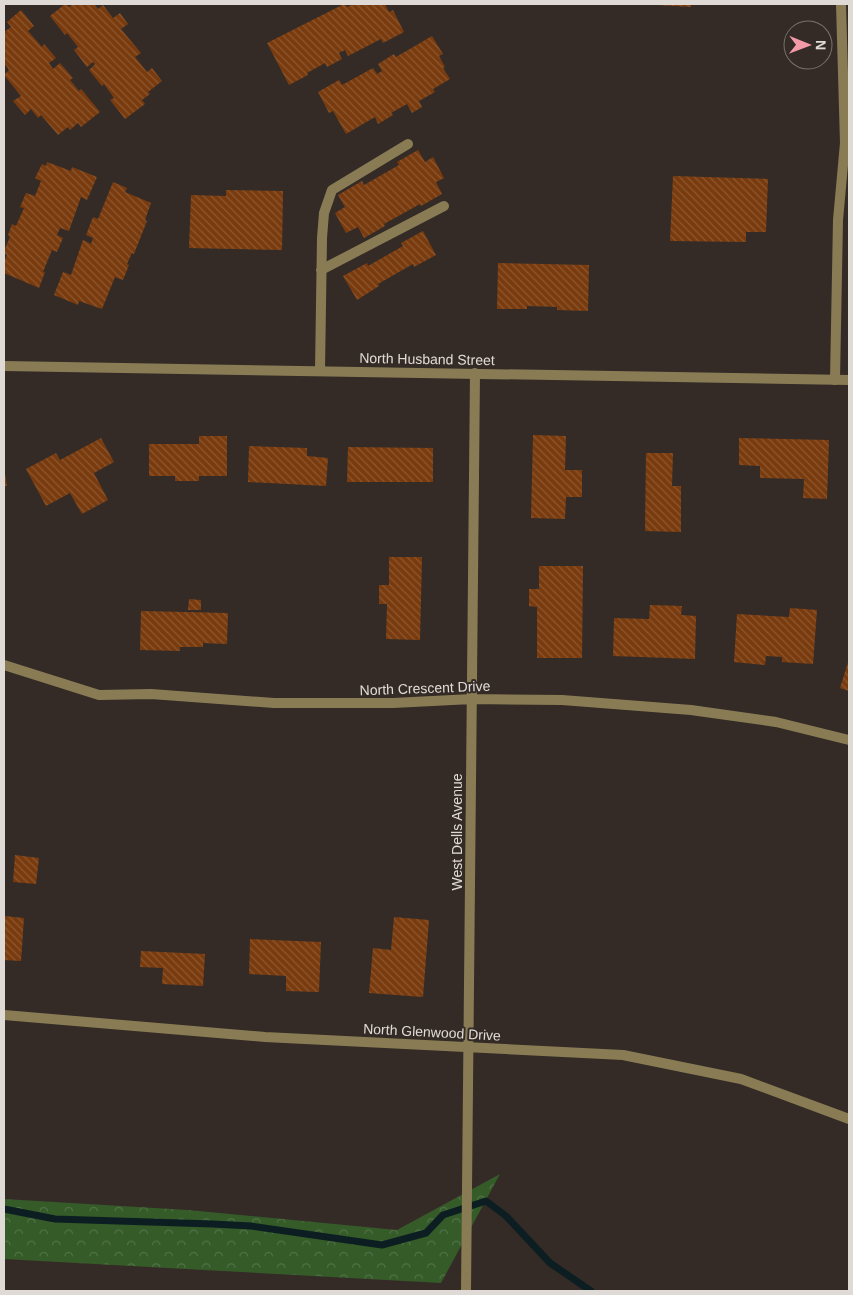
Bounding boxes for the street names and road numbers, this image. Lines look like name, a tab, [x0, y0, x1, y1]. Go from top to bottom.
street label: North Husband Street	[359, 350, 495, 368]
street label: North Crescent Drive	[359, 678, 491, 698]
street label: West Dells Avenue	[449, 773, 465, 891]
street label: North Glenwood Drive	[363, 1020, 501, 1044]

